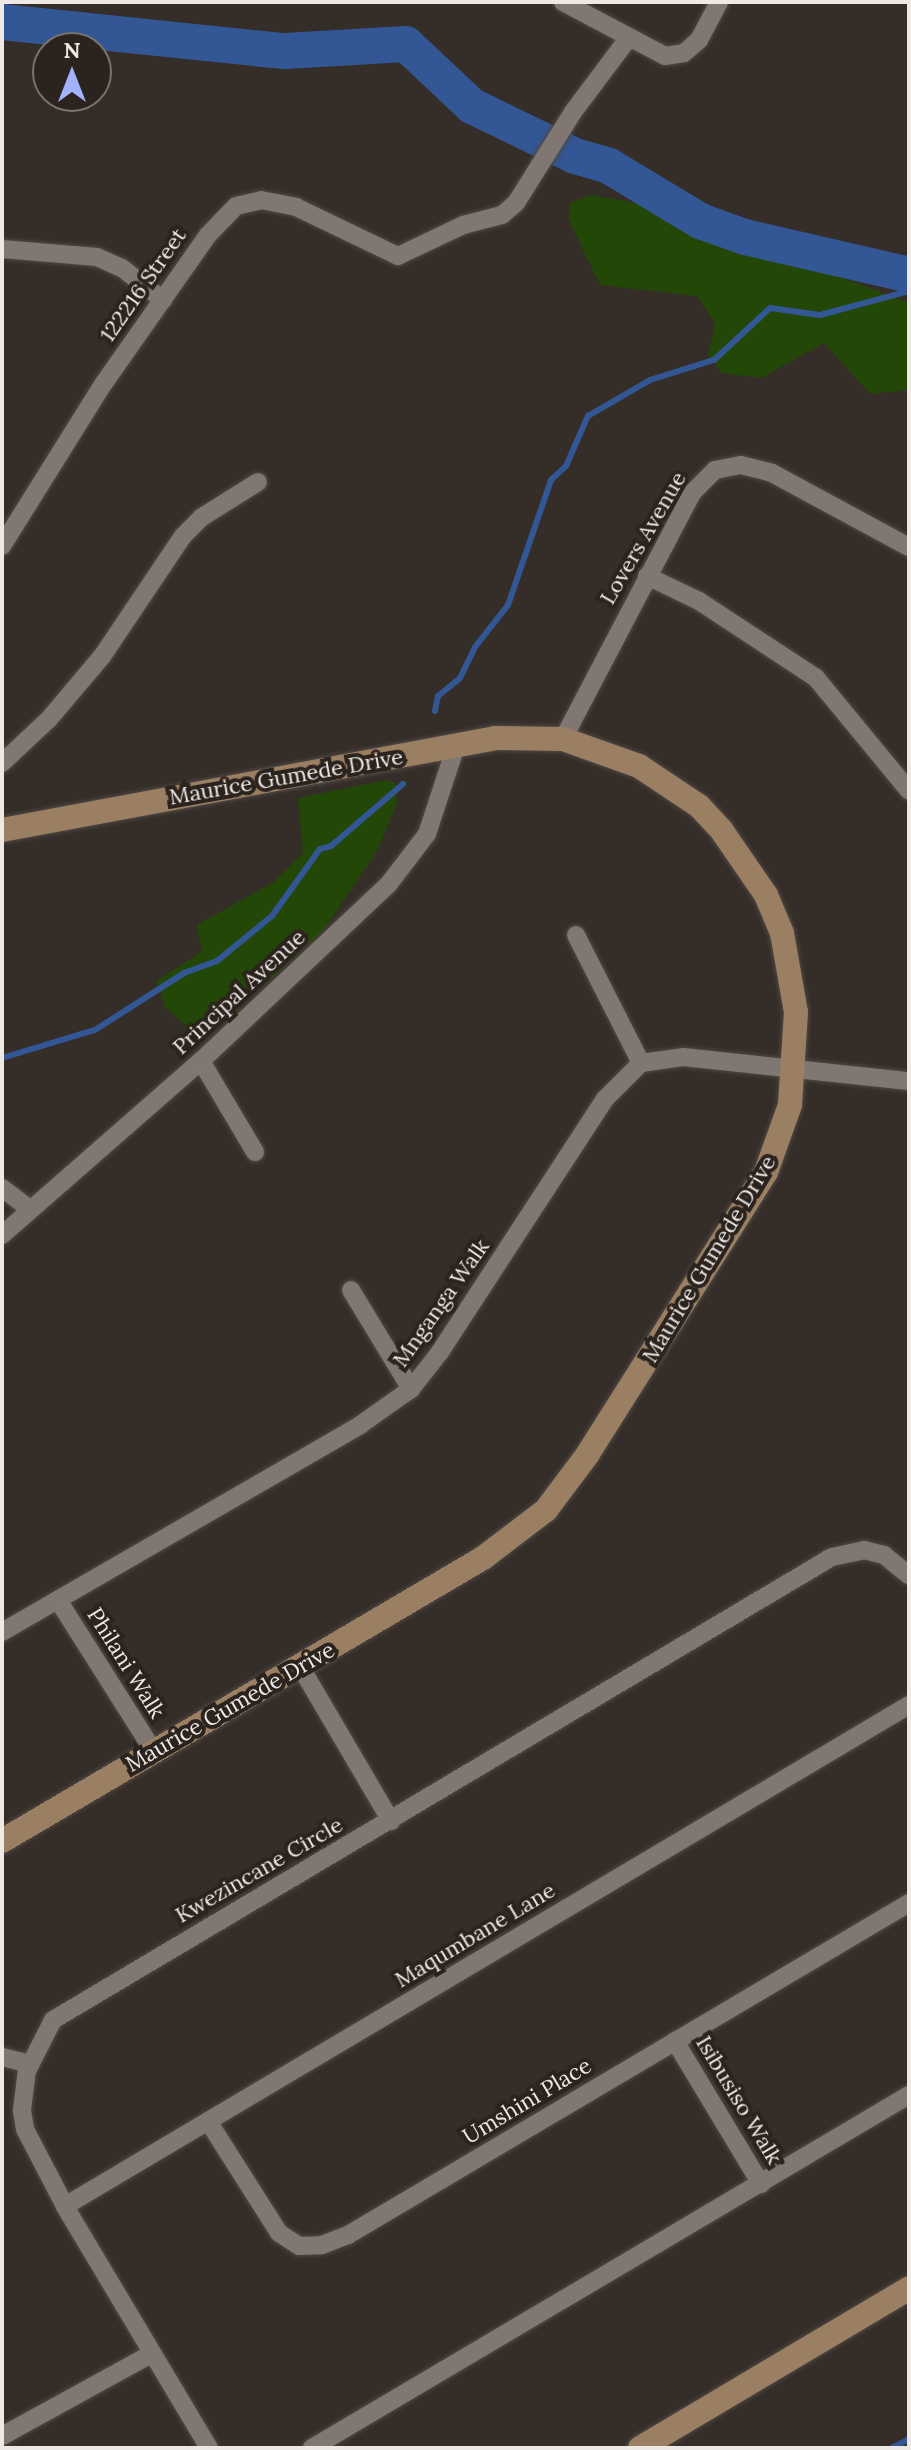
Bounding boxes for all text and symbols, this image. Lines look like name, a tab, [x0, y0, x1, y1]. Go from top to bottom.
north arrow	[32, 32, 112, 112]
text: N	[63, 36, 81, 64]
street label: 122216 Street	[94, 223, 192, 347]
street label: Lovers Avenue	[594, 467, 692, 609]
street label: Maurice Gumede Drive	[167, 743, 405, 811]
street label: Principal Avenue	[167, 924, 311, 1060]
street label: Maurice Gumede Drive	[637, 1151, 781, 1367]
street label: Mnganga Walk	[387, 1234, 495, 1372]
street label: Philani Walk	[82, 1603, 170, 1723]
street label: Maurice Gumede Drive	[121, 1636, 339, 1778]
street label: Kwezincane Circle	[171, 1811, 347, 1929]
street label: Maqumbane Lane	[390, 1877, 560, 1993]
street label: Isibusiso Walk	[690, 2031, 788, 2169]
street label: Umshini Place	[458, 2052, 596, 2150]

